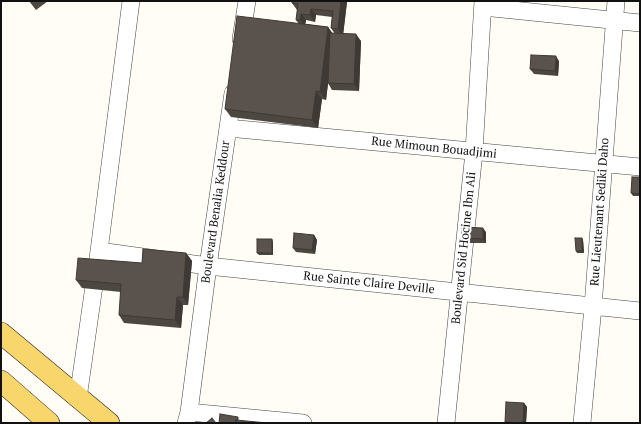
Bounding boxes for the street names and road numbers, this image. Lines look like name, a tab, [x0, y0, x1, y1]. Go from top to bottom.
street label: Rue Mimoun Bouadjimi	[371, 134, 497, 162]
street label: Rue Lieutenant Sediki Daho	[588, 137, 612, 287]
street label: Boulevard Benalia Keddour	[199, 140, 233, 284]
street label: Boulevard Sid Hocine Ibn Ali	[449, 171, 479, 325]
street label: Rue Sainte Claire Deville	[303, 269, 435, 297]

